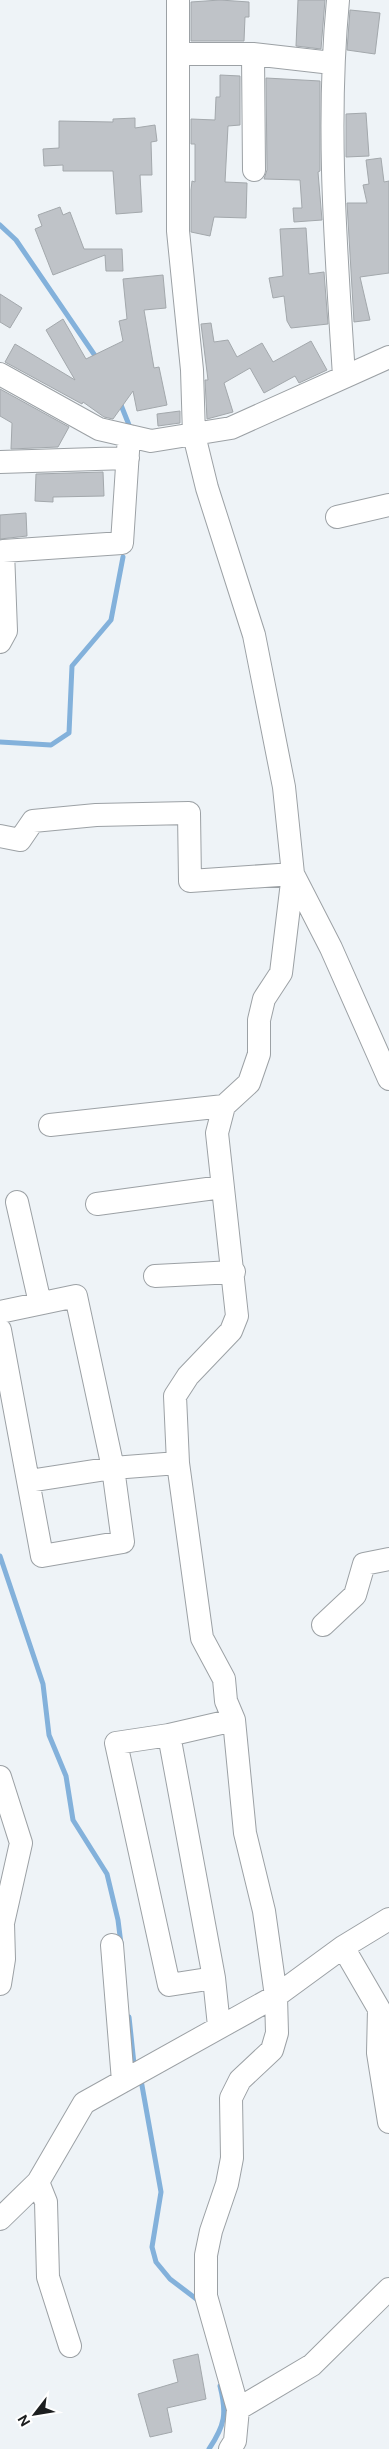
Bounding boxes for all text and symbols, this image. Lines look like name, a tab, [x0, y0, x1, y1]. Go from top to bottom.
north arrow	[10, 2389, 60, 2439]
text: N	[14, 2412, 34, 2430]

